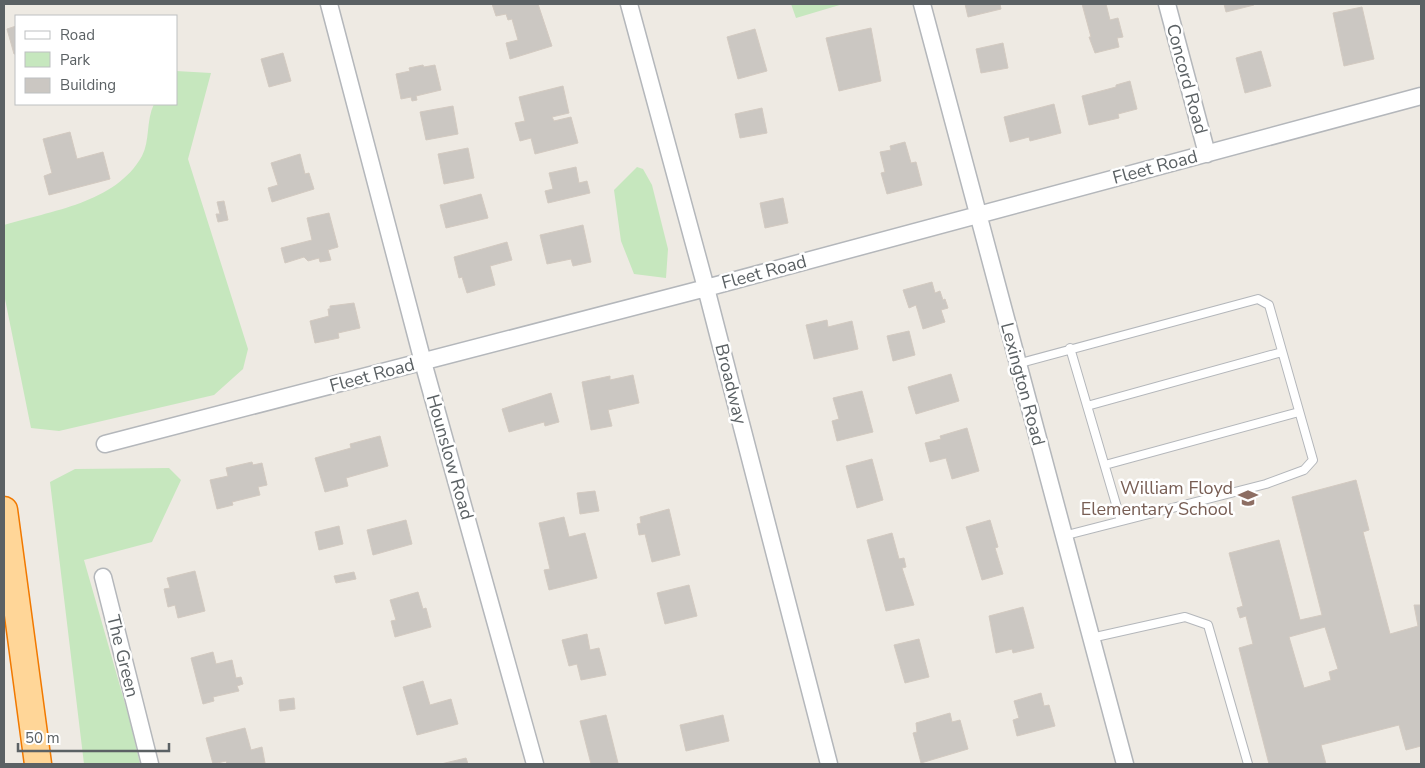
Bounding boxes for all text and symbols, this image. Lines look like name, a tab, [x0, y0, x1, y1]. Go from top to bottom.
legend	[15, 15, 178, 105]
street label: Concord Road	[1161, 21, 1213, 137]
text: Road	[60, 25, 95, 45]
text: Park	[60, 50, 90, 70]
text: Building	[60, 75, 116, 95]
street label: Fleet Road	[1110, 144, 1200, 190]
street label: Fleet Road	[719, 249, 809, 295]
street label: Lexington Road	[995, 320, 1051, 448]
street label: Broadway	[709, 341, 753, 428]
street label: Fleet Road	[327, 352, 417, 398]
street label: Hounslow Road	[421, 391, 479, 523]
place label: William Floyd Elementary School	[1081, 476, 1234, 521]
school or university icon: William Floyd Elementary School	[1237, 487, 1259, 509]
street label: The Green	[101, 612, 145, 700]
scale bar	[18, 720, 169, 752]
text: 50 m	[25, 728, 60, 748]

